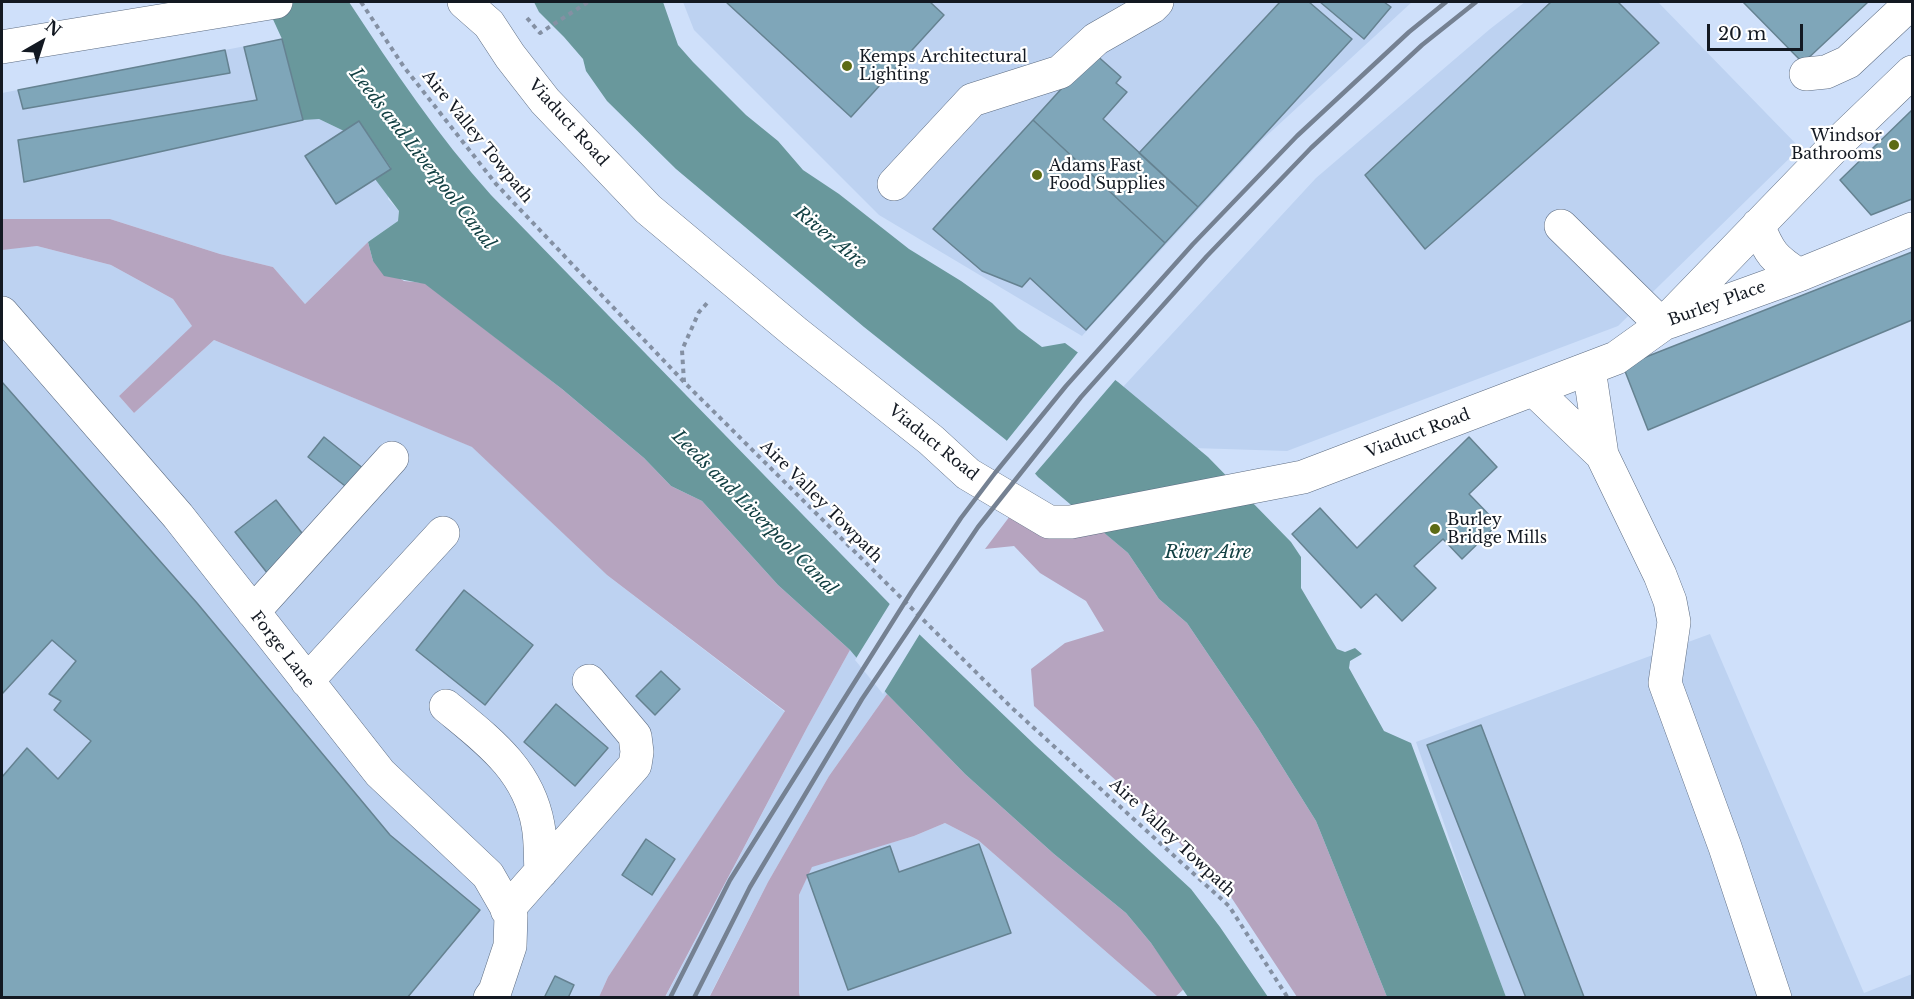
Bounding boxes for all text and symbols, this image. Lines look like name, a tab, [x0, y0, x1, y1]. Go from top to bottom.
north arrow	[12, 12, 72, 72]
scale bar	[1710, 12, 1806, 50]
text: N	[41, 16, 65, 41]
text: 20 m	[1718, 23, 1766, 45]
place label: Kemps Architectural Lighting	[859, 47, 1027, 85]
marker: Kemps Architectural Lighting	[840, 59, 854, 73]
water label: Leeds and Liverpool Canal	[344, 64, 500, 254]
street label: Aire Valley Towpath	[418, 67, 536, 207]
street label: Viaduct Road	[524, 76, 612, 170]
place label: Windsor Bathrooms	[1791, 126, 1882, 164]
marker: Windsor Bathrooms	[1887, 138, 1901, 152]
place label: Adams Fast Food Supplies	[1049, 156, 1165, 194]
marker: Adams Fast Food Supplies	[1030, 168, 1044, 182]
water label: River Aire	[790, 202, 870, 274]
street label: Burley Place	[1666, 277, 1768, 331]
street label: Viaduct Road	[884, 401, 982, 485]
street label: Viaduct Road	[1363, 405, 1473, 463]
water label: Leeds and Liverpool Canal	[667, 426, 841, 600]
street label: Aire Valley Towpath	[756, 437, 886, 567]
place label: Burley Bridge Mills	[1447, 510, 1547, 548]
marker: Burley Bridge Mills	[1428, 522, 1442, 536]
water label: River Aire	[1165, 542, 1251, 564]
street label: Forge Lane	[246, 608, 318, 692]
street label: Aire Valley Towpath	[1105, 775, 1239, 901]

